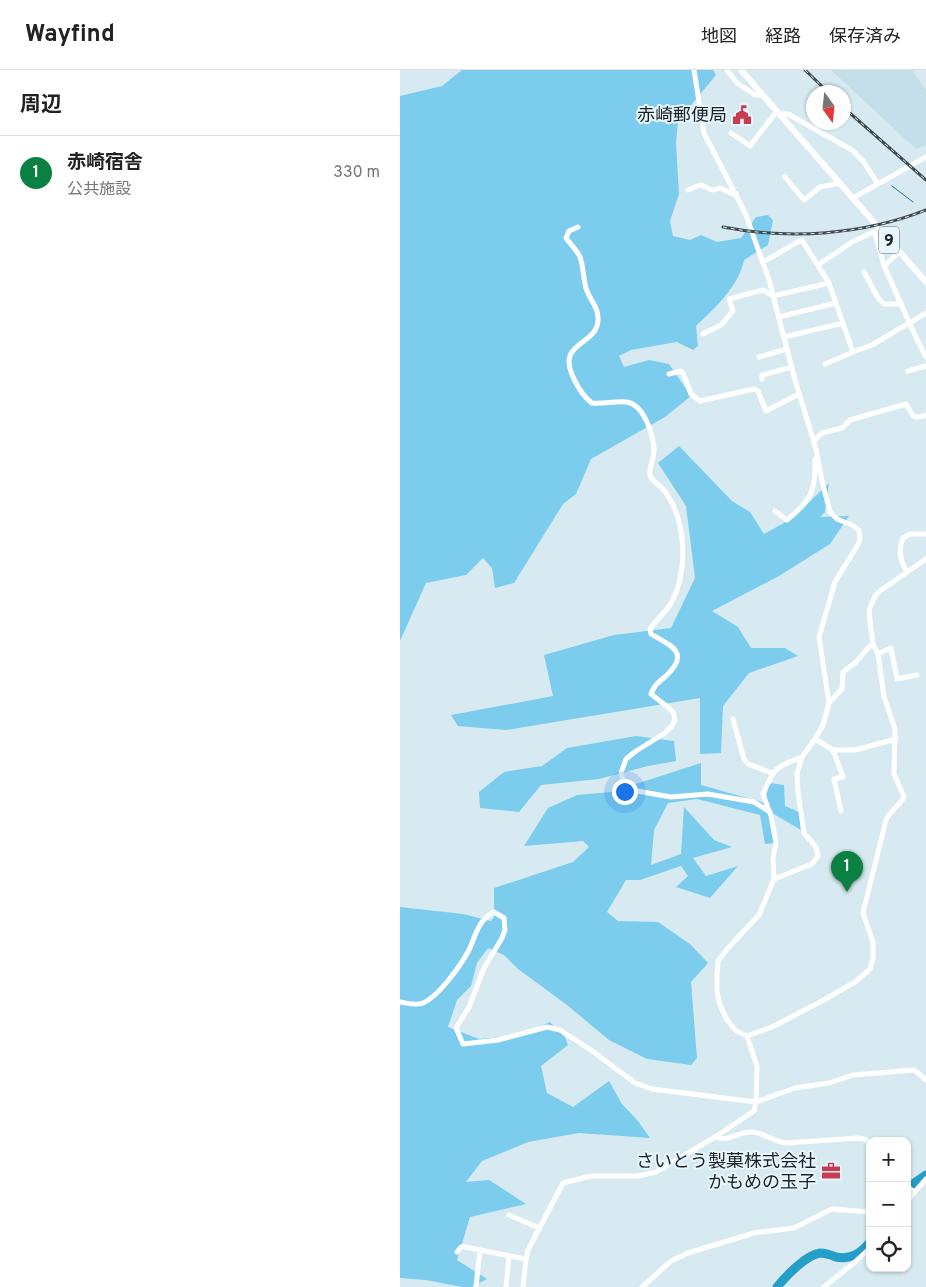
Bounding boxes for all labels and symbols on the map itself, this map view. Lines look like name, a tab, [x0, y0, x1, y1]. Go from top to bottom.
north arrow	[806, 85, 851, 130]
public building icon: 赤崎郵便局	[731, 104, 753, 126]
place label: 赤崎郵便局	[637, 105, 727, 128]
road number: 9	[879, 226, 899, 254]
your location	[612, 779, 638, 805]
pin: 1	[831, 851, 863, 892]
place label: さいとう製菓株式会社 かもめの玉子	[636, 1151, 816, 1195]
office icon: さいとう製菓株式会社 かもめの玉子	[820, 1160, 842, 1182]

